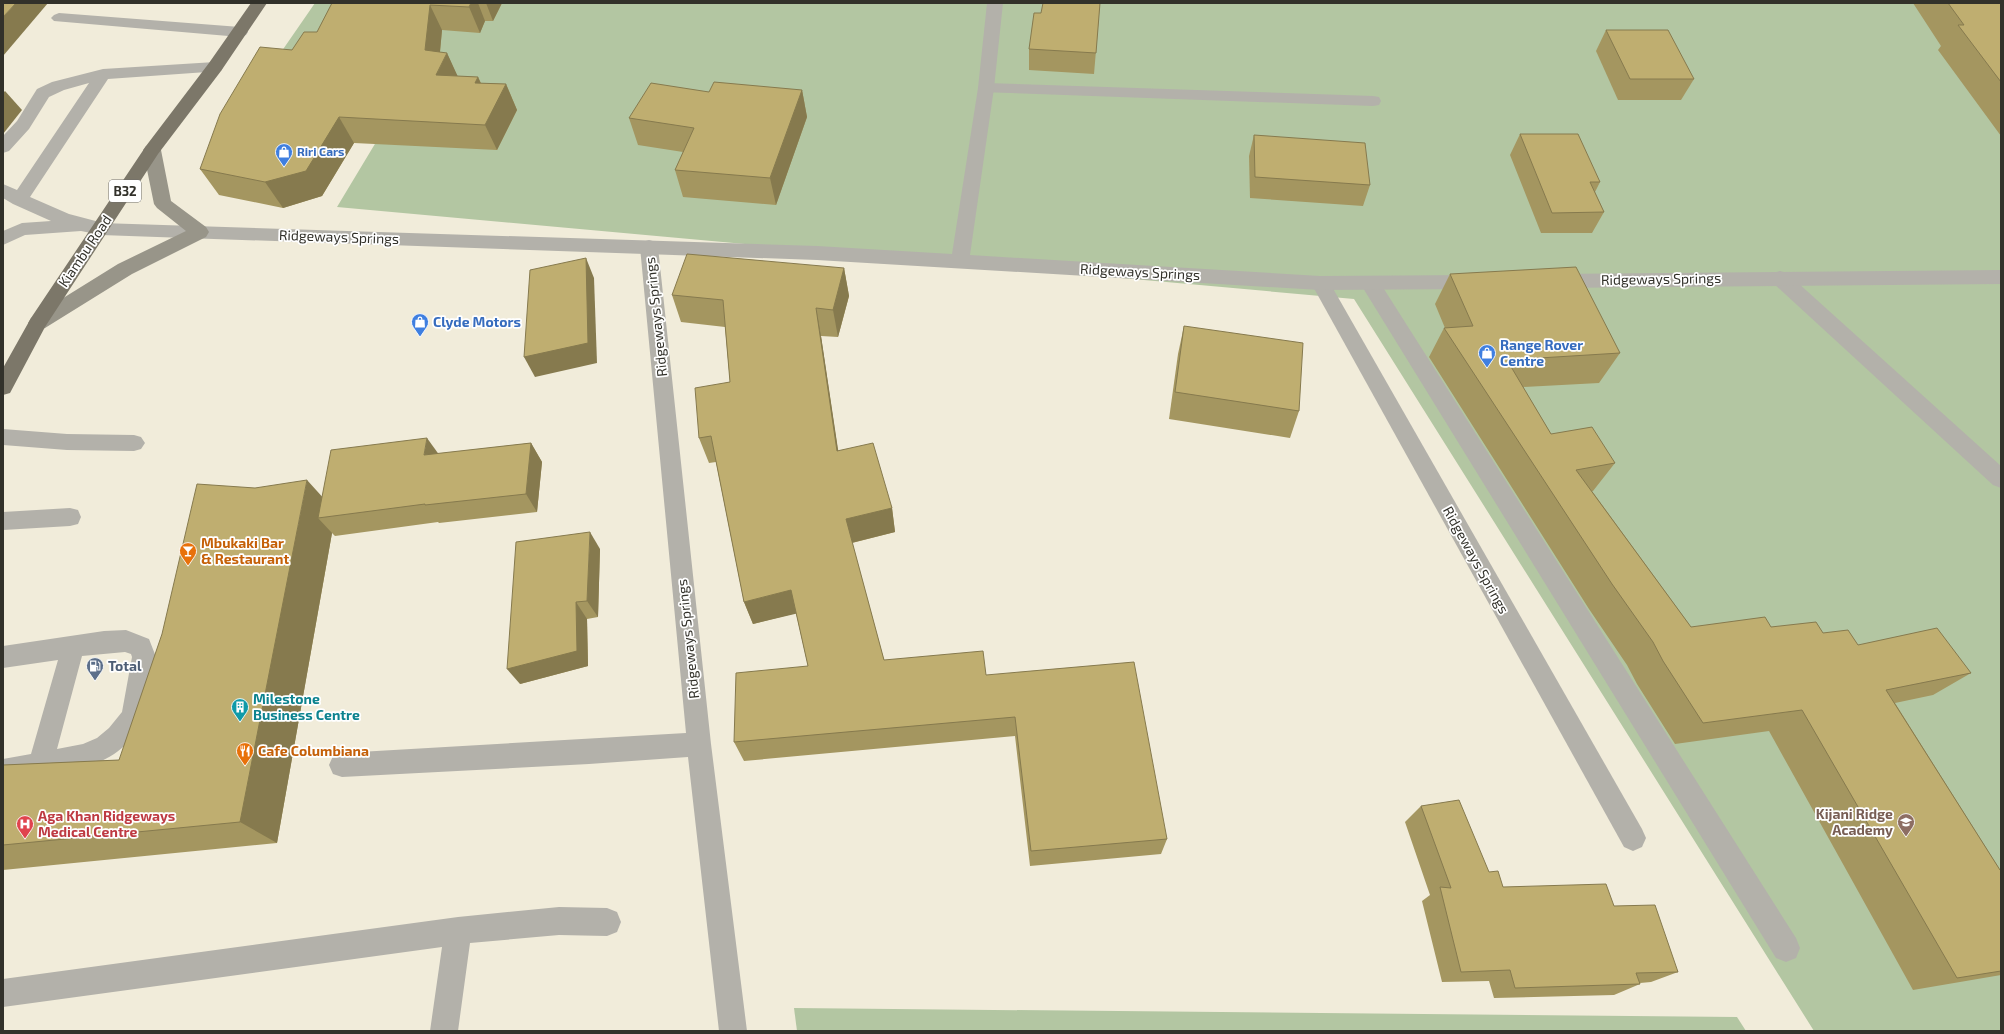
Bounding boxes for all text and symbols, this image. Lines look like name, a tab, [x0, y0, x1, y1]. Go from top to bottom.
shop icon: Riri Cars	[274, 142, 294, 167]
place label: Riri Cars	[297, 144, 345, 158]
road number: B32	[109, 180, 141, 202]
street label: Kiambu Road	[54, 212, 115, 290]
street label: Ridgeways Springs	[279, 226, 399, 247]
street label: Ridgeways Springs	[641, 256, 670, 378]
street label: Ridgeways Springs	[1079, 260, 1201, 283]
street label: Ridgeways Springs	[1601, 269, 1721, 288]
shop icon: Clyde Motors	[410, 312, 430, 337]
place label: Clyde Motors	[433, 313, 521, 330]
place label: Range Rover Centre	[1500, 336, 1583, 369]
shop icon: Range Rover Centre	[1477, 343, 1497, 368]
street label: Ridgeways Springs	[1440, 503, 1513, 617]
place label: Mbukaki Bar & Restaurant	[201, 534, 289, 567]
bar icon: Mbukaki Bar & Restaurant	[178, 541, 198, 566]
street label: Ridgeways Springs	[673, 578, 702, 700]
fuel station icon: Total	[85, 656, 105, 681]
place label: Total	[108, 657, 142, 674]
place label: Milestone Business Centre	[253, 690, 360, 723]
building icon: Milestone Business Centre	[230, 697, 250, 722]
restaurant icon: Cafe Columbiana	[235, 741, 255, 766]
place label: Cafe Columbiana	[258, 742, 369, 759]
place label: Kijani Ridge Academy	[1816, 805, 1893, 838]
place label: Aga Khan Ridgeways Medical Centre	[38, 807, 175, 840]
school or university icon: Kijani Ridge Academy	[1896, 812, 1916, 837]
hospital icon: Aga Khan Ridgeways Medical Centre	[15, 814, 35, 839]

